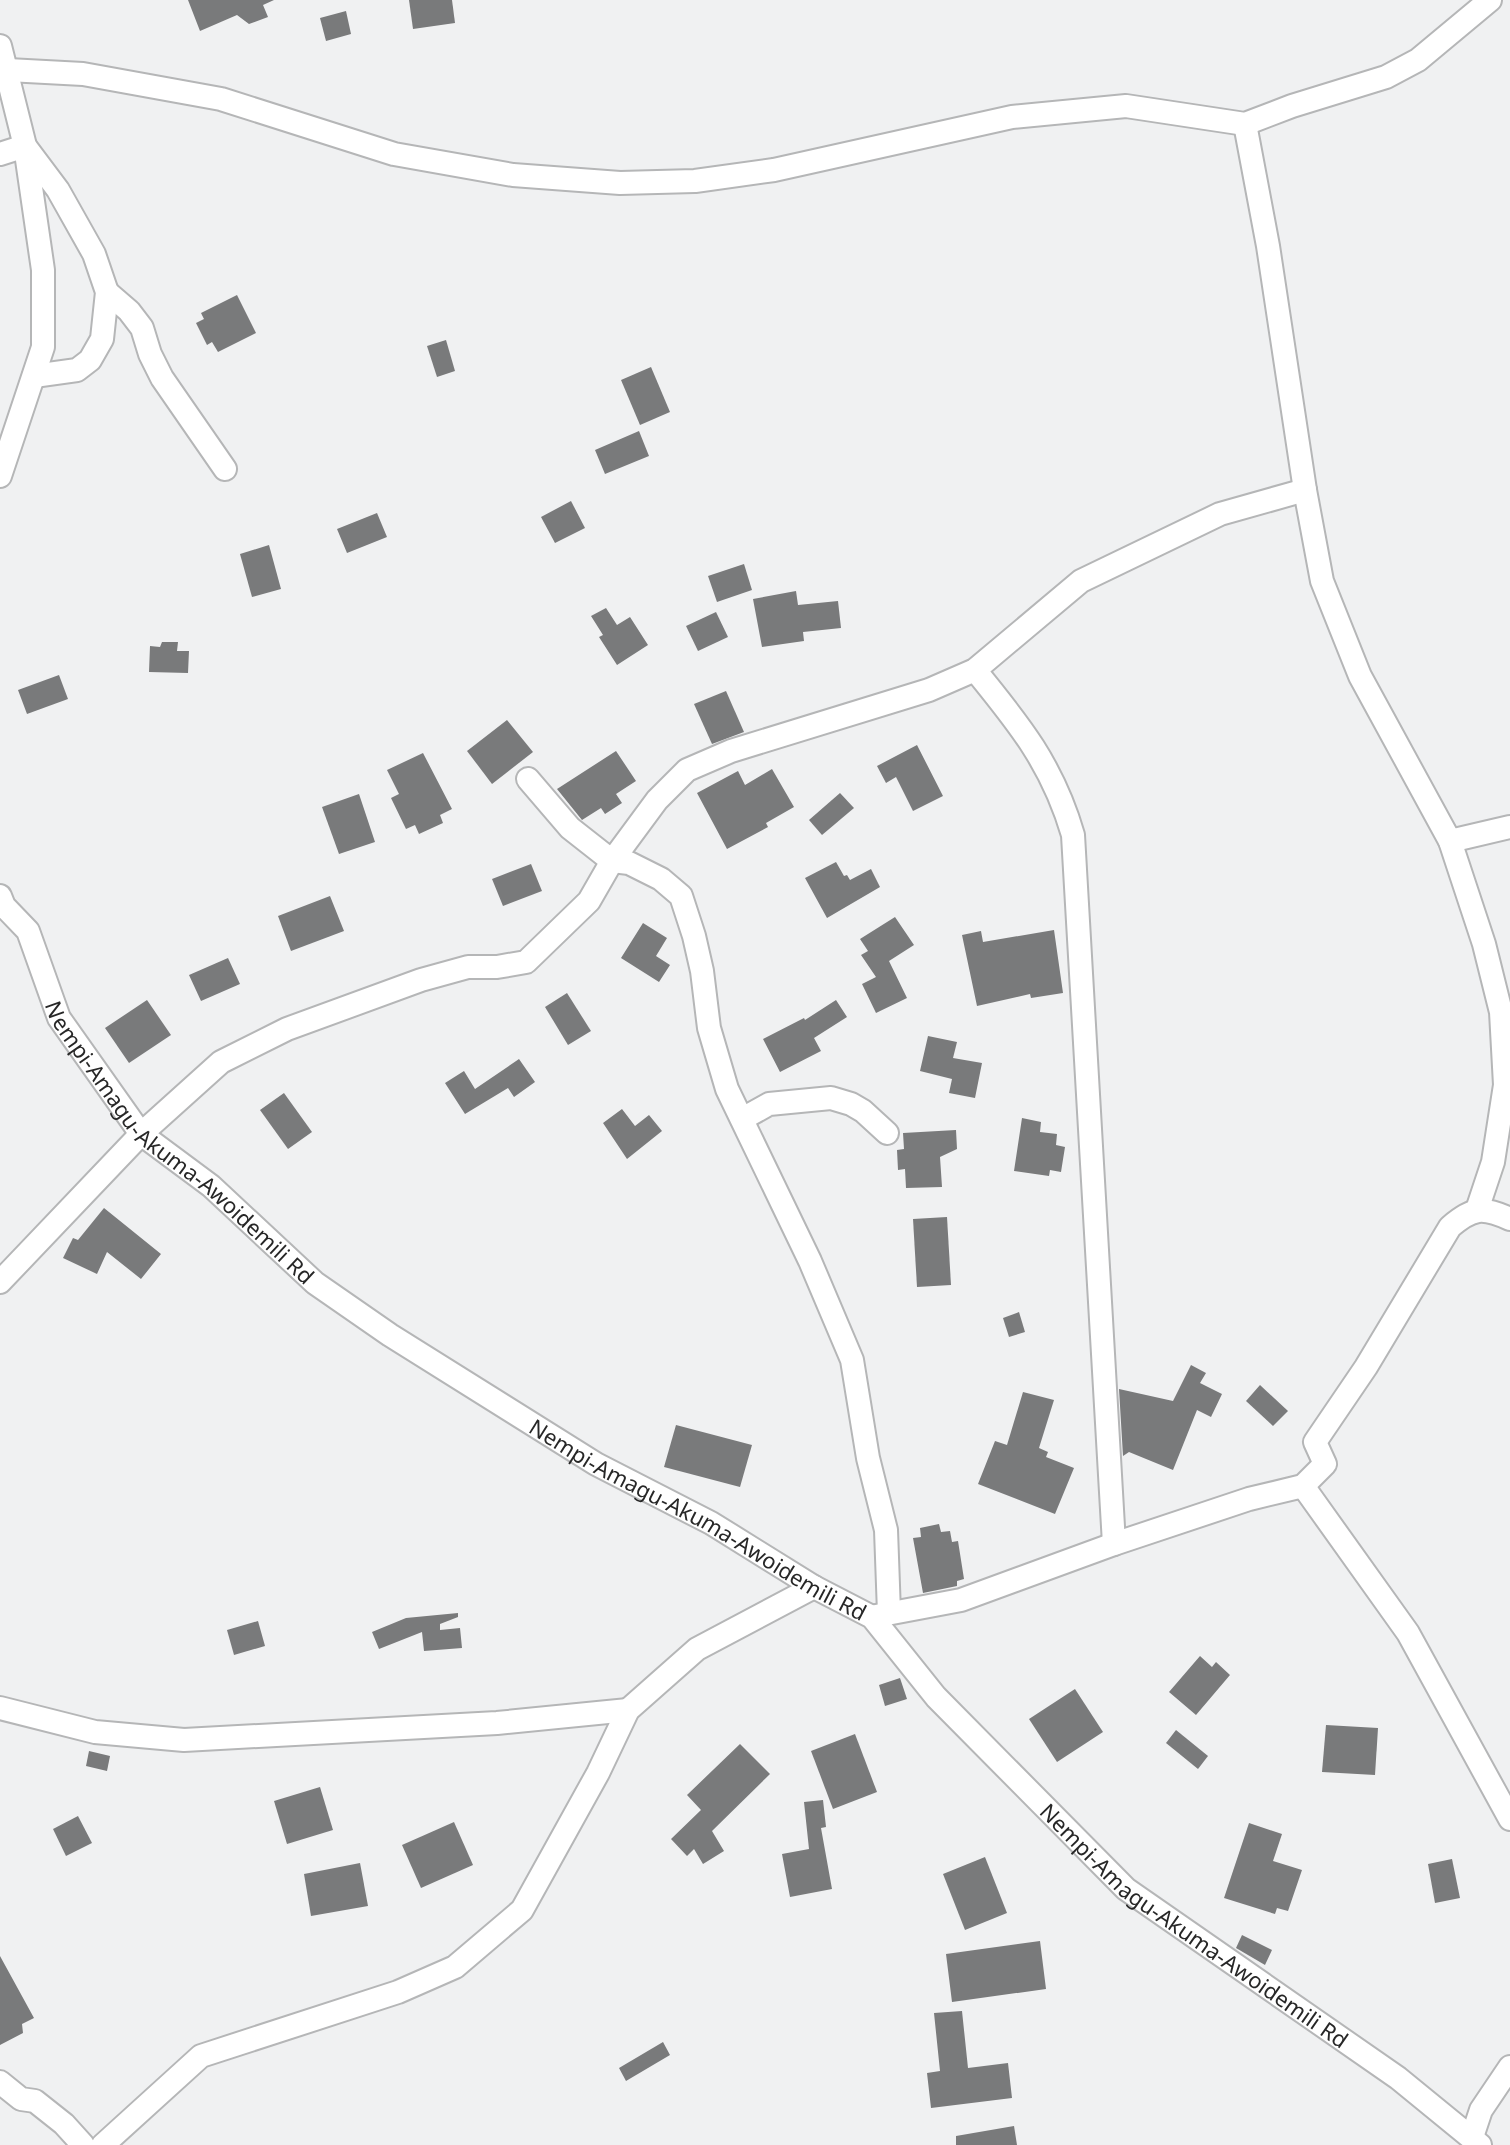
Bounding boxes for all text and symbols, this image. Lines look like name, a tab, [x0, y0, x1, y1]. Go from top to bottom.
street label: Nempi-Amagu-Akuma-Awoidemili Rd	[39, 996, 321, 1290]
street label: Nempi-Amagu-Akuma-Awoidemili Rd	[524, 1411, 872, 1627]
street label: Nempi-Amagu-Akuma-Awoidemili Rd	[1034, 1796, 1355, 2054]

